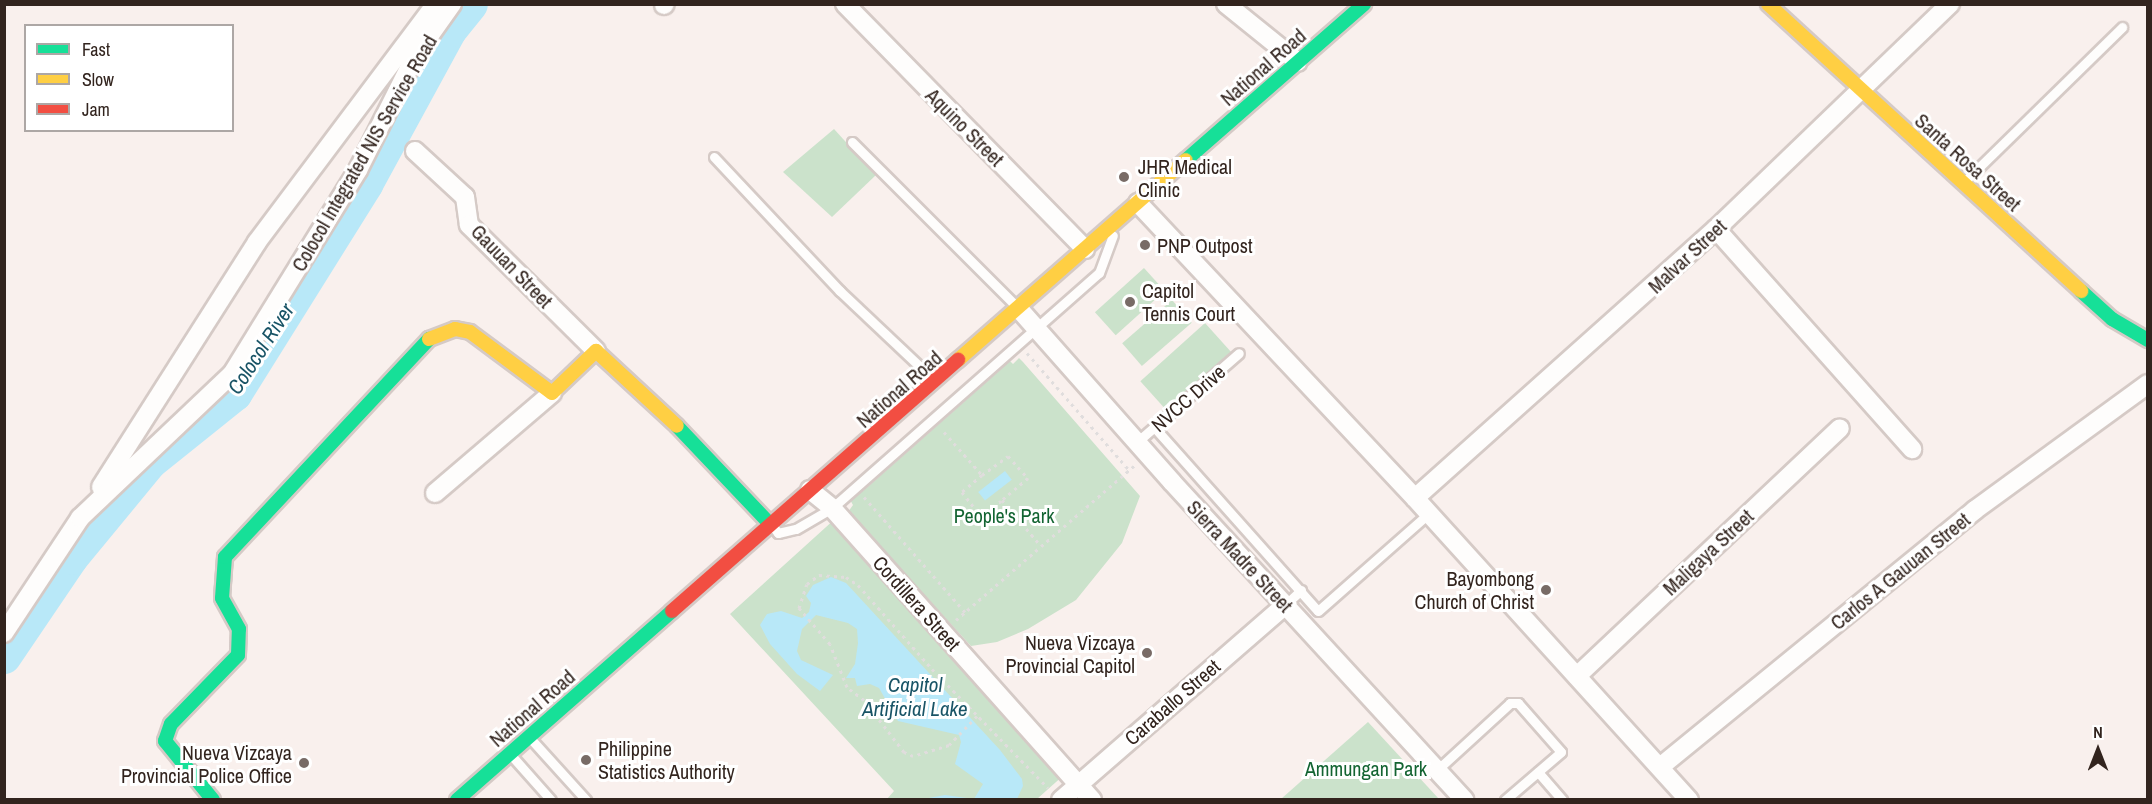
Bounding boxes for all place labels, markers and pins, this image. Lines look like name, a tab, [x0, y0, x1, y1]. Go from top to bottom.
place label: JHR Medical Clinic	[1138, 154, 1232, 201]
marker: JHR Medical Clinic	[1115, 168, 1133, 186]
place label: PNP Outpost	[1157, 233, 1253, 257]
marker: PNP Outpost	[1138, 238, 1152, 252]
place label: Capitol Tennis Court	[1142, 278, 1235, 325]
marker: Capitol Tennis Court	[1123, 295, 1137, 309]
place label: Bayombong Church of Christ	[1415, 566, 1534, 613]
marker: Bayombong Church of Christ	[1539, 583, 1553, 597]
place label: Nueva Vizcaya Provincial Capitol	[1006, 630, 1135, 677]
marker: Nueva Vizcaya Provincial Capitol	[1140, 646, 1154, 660]
place label: Philippine Statistics Authority	[598, 736, 736, 783]
place label: Nueva Vizcaya Provincial Police Office	[121, 740, 292, 787]
marker: Philippine Statistics Authority	[579, 753, 593, 767]
marker: Nueva Vizcaya Provincial Police Office	[297, 756, 311, 770]

